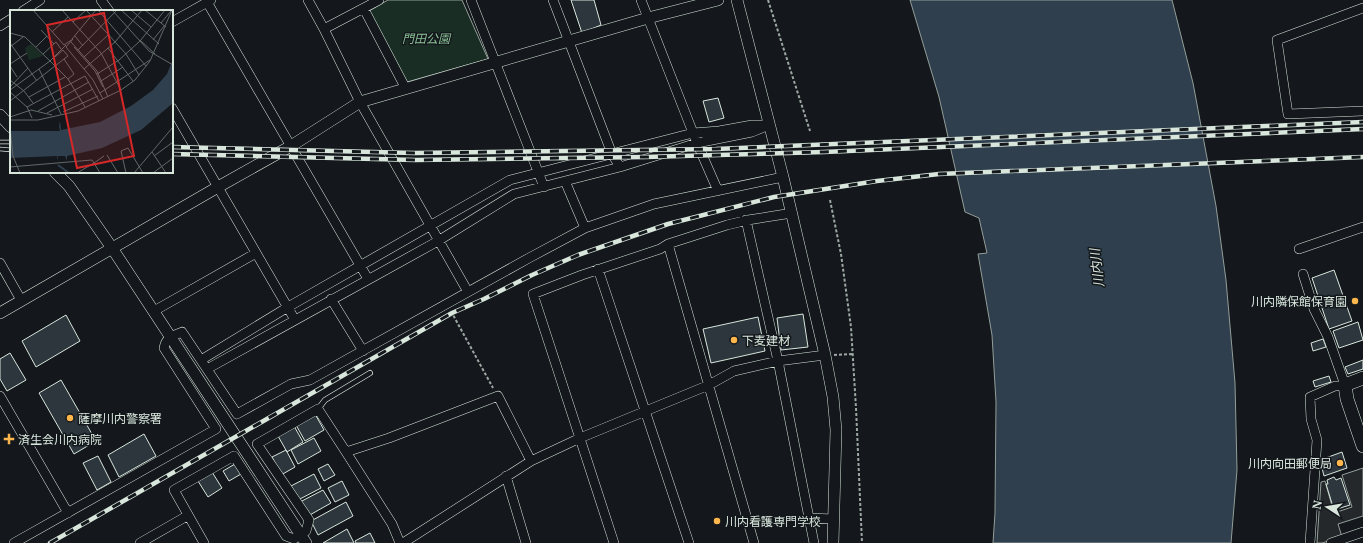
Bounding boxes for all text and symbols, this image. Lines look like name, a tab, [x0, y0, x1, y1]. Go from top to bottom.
inset map	[10, 10, 173, 173]
park label: 門田公園	[402, 31, 452, 46]
water label: 川内川	[1086, 246, 1108, 288]
place label: 川内隣保館保育園	[1251, 294, 1347, 309]
marker: 川内隣保館保育園	[1350, 296, 1360, 306]
place label: 下麦建材	[742, 333, 790, 348]
marker: 下麦建材	[729, 335, 739, 345]
place label: 薩摩川内警察署	[78, 411, 162, 426]
marker: 薩摩川内警察署	[65, 413, 75, 423]
place label: 済生会川内病院	[18, 432, 102, 447]
marker: 済生会川内病院	[3, 433, 15, 445]
place label: 川内向田郵便局	[1248, 456, 1332, 471]
marker: 川内向田郵便局	[1335, 458, 1345, 468]
north arrow	[1307, 487, 1347, 527]
text: N	[1309, 499, 1325, 511]
place label: 川内看護専門学校	[725, 514, 821, 529]
marker: 川内看護専門学校	[712, 516, 722, 526]

